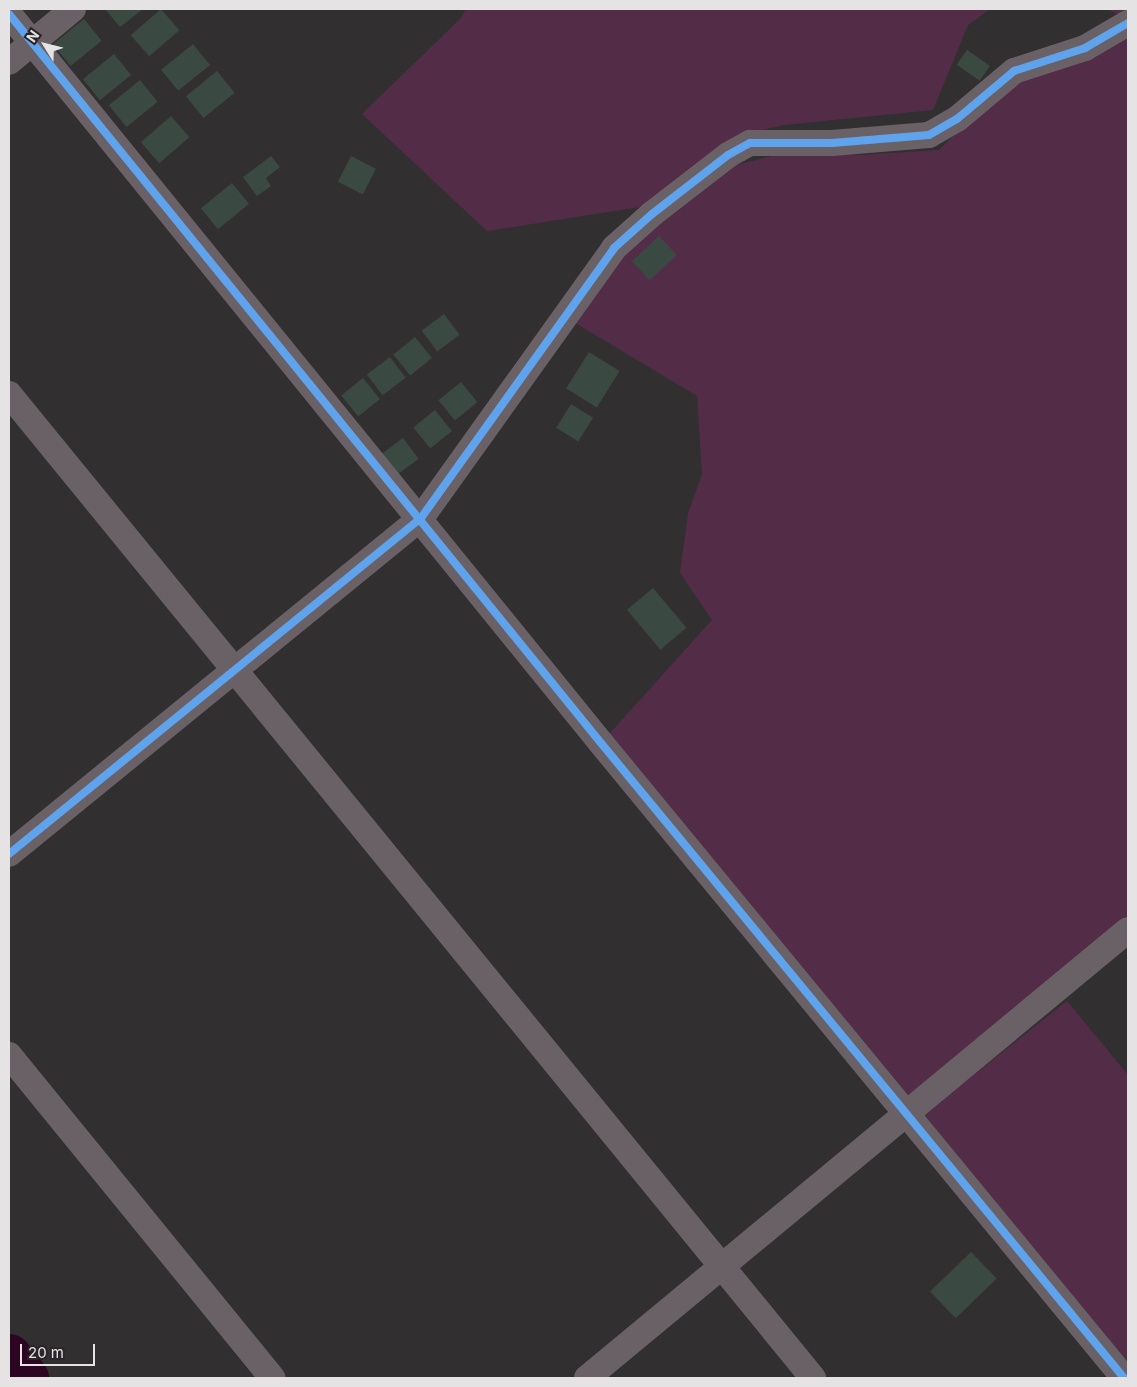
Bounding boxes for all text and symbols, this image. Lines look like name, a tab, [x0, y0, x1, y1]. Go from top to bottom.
north arrow	[20, 20, 70, 70]
text: N	[22, 27, 42, 45]
scale bar	[22, 1334, 98, 1366]
text: 20 m	[28, 1343, 64, 1362]

